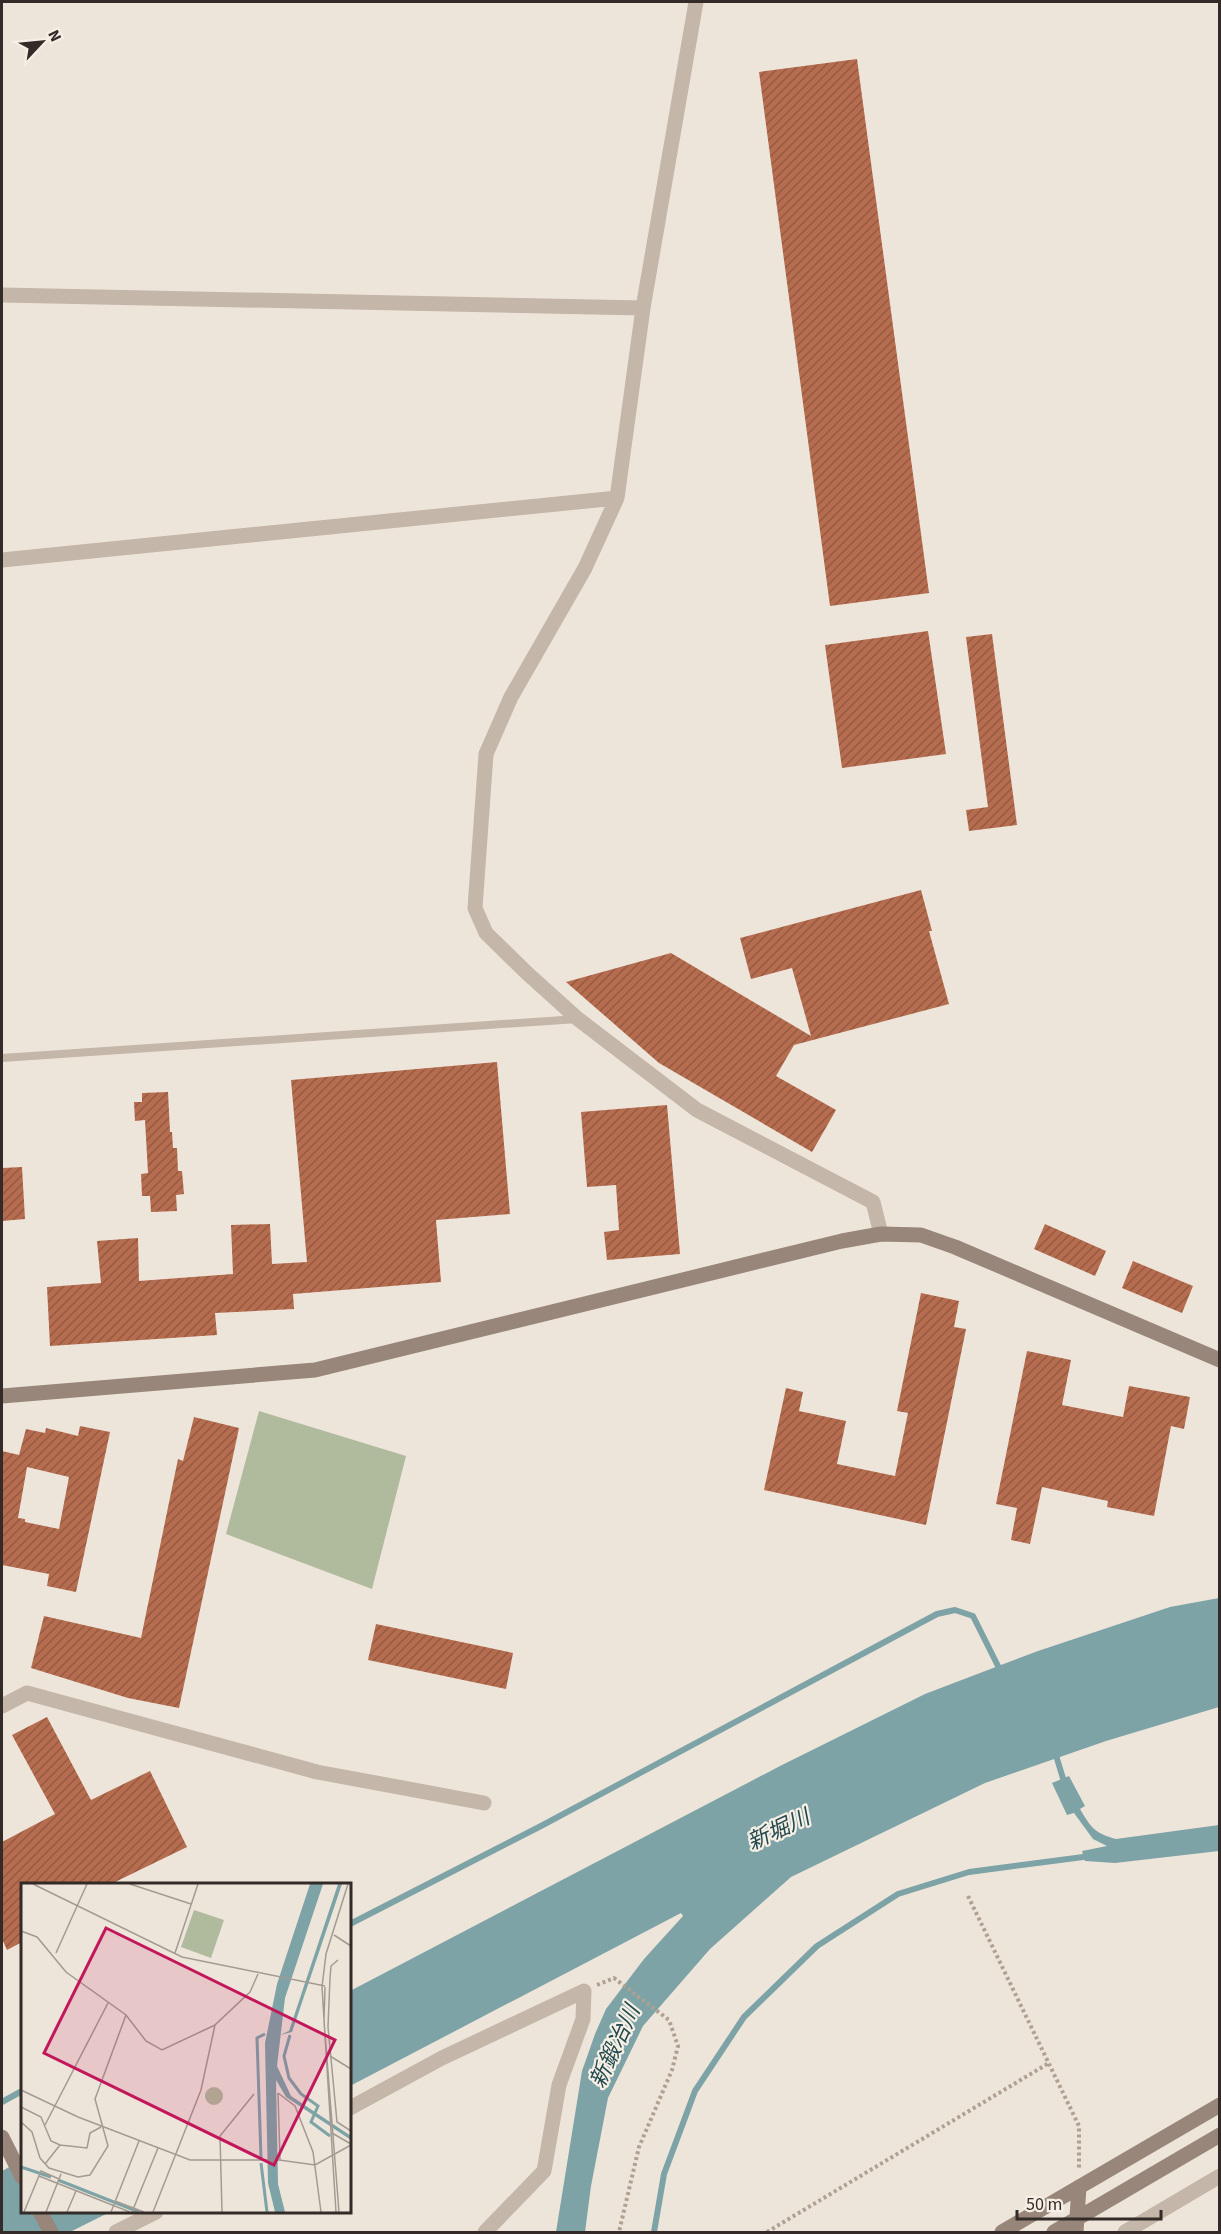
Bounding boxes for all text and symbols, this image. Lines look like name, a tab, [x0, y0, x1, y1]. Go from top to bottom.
north arrow	[12, 12, 72, 72]
text: N	[42, 26, 67, 45]
water label: 新堀川	[742, 1801, 817, 1858]
inset map	[21, 1883, 351, 2213]
water label: 新鍛冶川	[582, 1998, 649, 2093]
scale bar	[1017, 2183, 1161, 2221]
text: 50 m	[1026, 2192, 1062, 2217]

